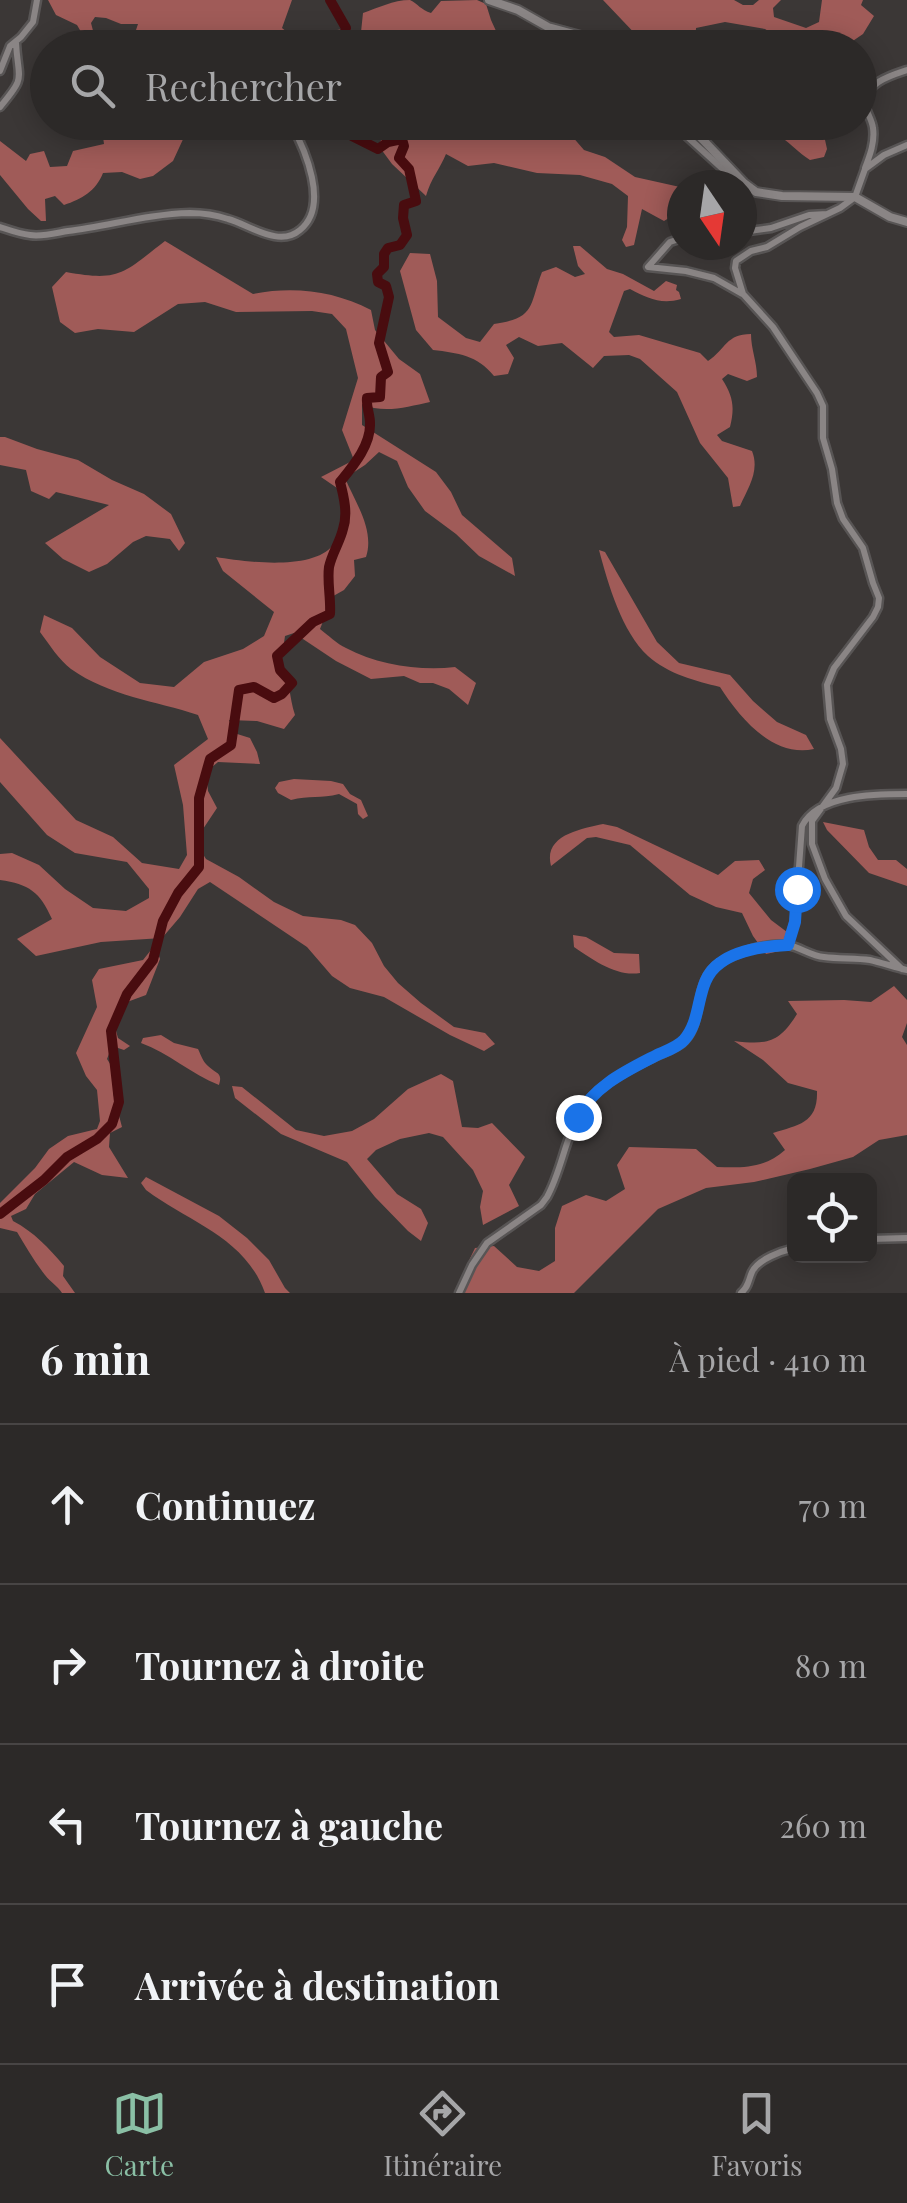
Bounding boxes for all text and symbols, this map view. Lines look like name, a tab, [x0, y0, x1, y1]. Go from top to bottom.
search box	[30, 30, 877, 140]
icon: search	[65, 58, 120, 113]
text: Rechercher	[145, 60, 342, 111]
north arrow	[667, 170, 757, 260]
route start	[775, 867, 821, 913]
route end	[556, 1095, 602, 1141]
map controls	[787, 1173, 877, 1263]
button: locate	[787, 1173, 877, 1263]
text: 6 min	[40, 1330, 150, 1386]
text: À pied · 410 m	[669, 1337, 867, 1380]
icon: ahead	[40, 1477, 95, 1532]
text: Continuez	[135, 1479, 315, 1530]
text: 70 m	[798, 1483, 867, 1526]
icon: right	[40, 1637, 95, 1692]
text: Tournez à droite	[135, 1639, 425, 1690]
text: 80 m	[795, 1643, 867, 1686]
icon: left	[40, 1797, 95, 1852]
text: Tournez à gauche	[135, 1799, 443, 1850]
text: 260 m	[780, 1803, 867, 1846]
icon: arrive	[40, 1957, 95, 2012]
text: Arrivée à destination	[135, 1959, 500, 2010]
tab: Carte	[104, 2086, 174, 2183]
tab: Itinéraire	[383, 2086, 502, 2183]
tab: Favoris	[711, 2086, 803, 2183]

